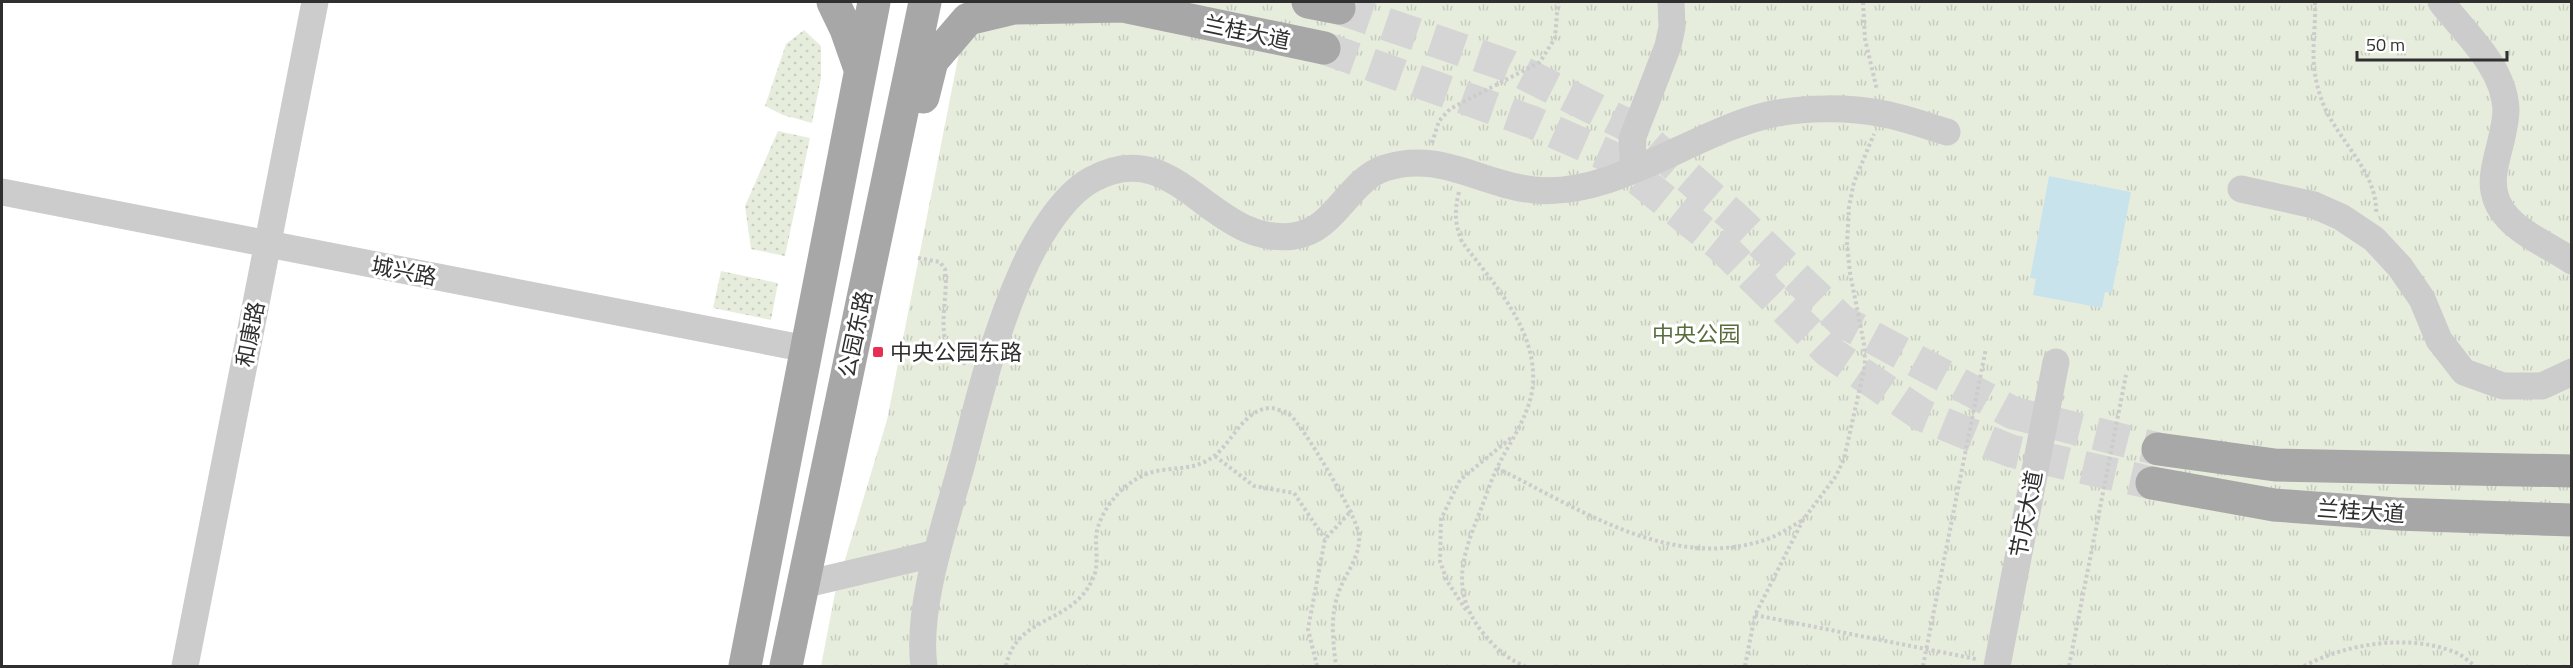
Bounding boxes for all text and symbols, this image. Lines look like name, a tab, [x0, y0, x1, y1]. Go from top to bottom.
street label: 兰桂大道	[1200, 6, 1294, 58]
scale bar	[2357, 24, 2507, 62]
text: 50 m	[2366, 31, 2405, 58]
street label: 城兴路	[368, 248, 440, 294]
street label: 公园东路	[829, 287, 881, 381]
street label: 和康路	[227, 298, 273, 370]
park label: 中央公园	[1652, 317, 1740, 351]
place label: 中央公园东路	[890, 335, 1022, 369]
marker: 中央公园东路	[871, 345, 885, 359]
street label: 节庆大道	[2001, 468, 2051, 560]
street label: 兰桂大道	[2316, 491, 2406, 531]

